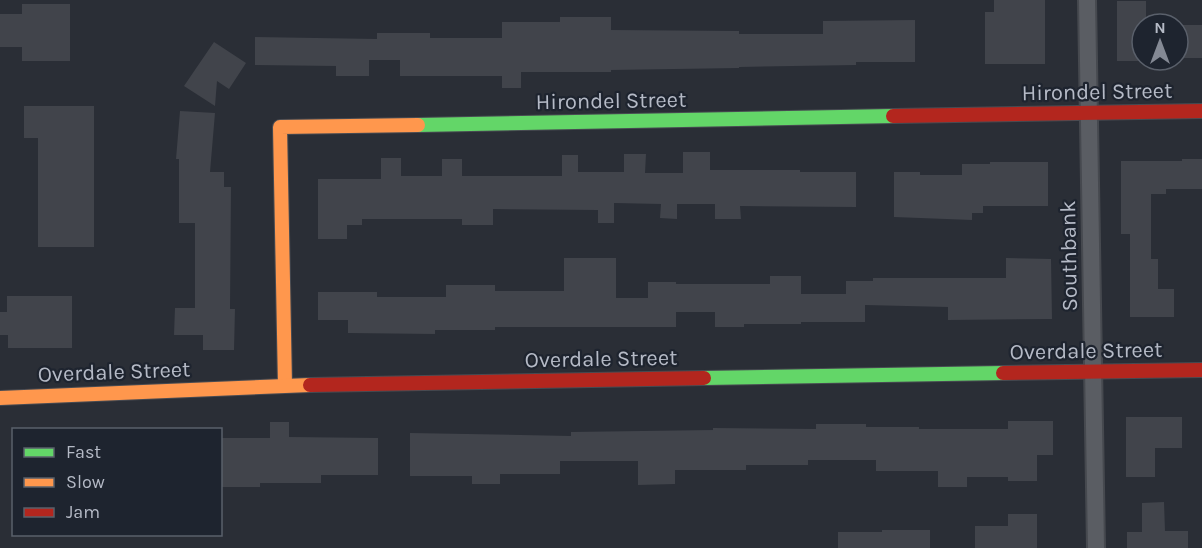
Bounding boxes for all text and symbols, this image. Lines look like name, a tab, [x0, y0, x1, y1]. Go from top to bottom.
north arrow	[1130, 12, 1190, 72]
text: N	[1154, 18, 1166, 37]
street label: Hirondel Street	[1021, 78, 1173, 106]
street label: Hirondel Street	[535, 87, 687, 115]
street label: Southbank	[1055, 200, 1083, 312]
street label: Overdale Street	[1009, 337, 1163, 365]
street label: Overdale Street	[524, 345, 678, 373]
street label: Overdale Street	[37, 356, 191, 388]
legend	[12, 428, 222, 536]
text: Fast	[66, 441, 101, 463]
text: Slow	[66, 471, 105, 493]
text: Jam	[66, 501, 100, 523]

